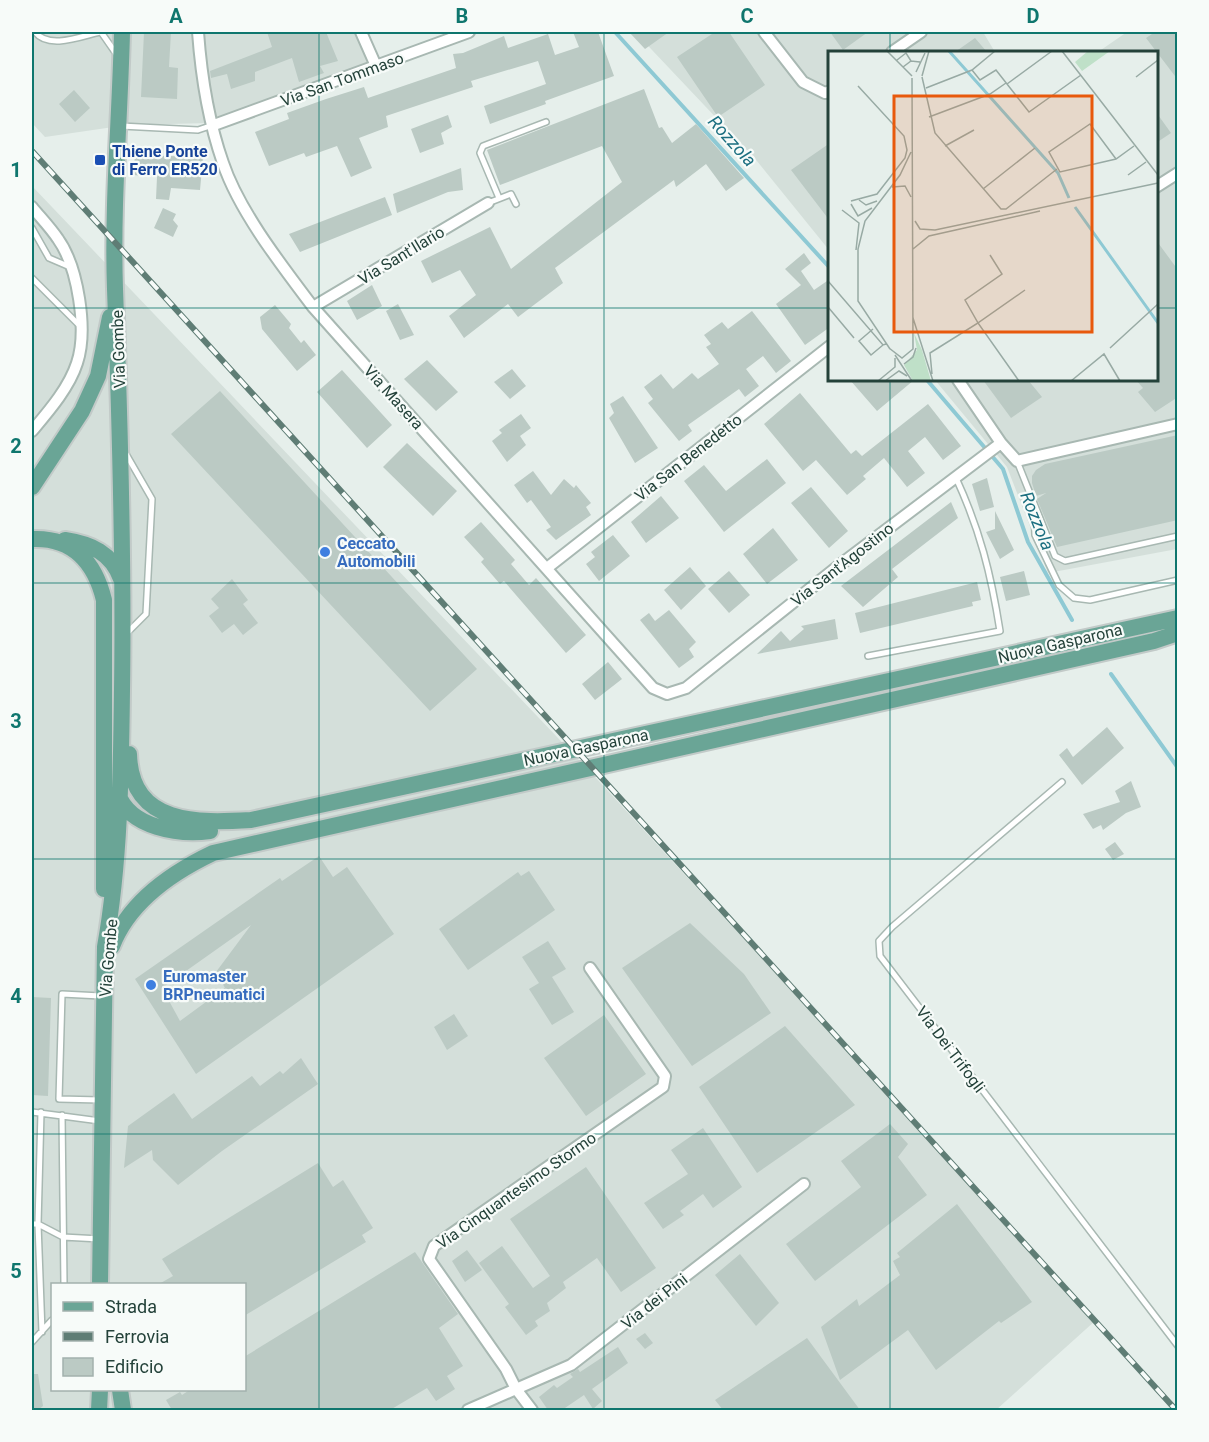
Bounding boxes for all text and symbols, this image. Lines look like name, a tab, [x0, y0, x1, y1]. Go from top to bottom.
text: A	[169, 4, 183, 28]
text: B	[456, 4, 468, 28]
text: C	[740, 4, 754, 28]
text: D	[1027, 4, 1040, 28]
street label: Via San Tommaso	[278, 48, 406, 111]
inset map	[828, 51, 1158, 381]
water label: Rozzola	[704, 111, 761, 171]
place label: Thiene Ponte di Ferro ER520	[112, 142, 218, 179]
marker: Thiene Ponte di Ferro ER520	[93, 153, 107, 167]
text: 1	[10, 158, 22, 182]
street label: Via Sant'Ilario	[355, 222, 448, 289]
street label: Via Gombe	[108, 310, 129, 388]
street label: Via Masera	[360, 361, 427, 433]
street label: Via San Benedetto	[631, 410, 746, 505]
text: 2	[10, 434, 22, 458]
water label: Rozzola	[1016, 488, 1059, 553]
street label: Via Sant'Agostino	[787, 518, 897, 610]
place label: Ceccato Automobili	[337, 534, 415, 571]
marker: Ceccato Automobili	[318, 545, 332, 559]
street label: Nuova Gasparona	[996, 620, 1124, 667]
text: 3	[10, 709, 22, 733]
street label: Nuova Gasparona	[522, 725, 650, 770]
street label: Via Gombe	[96, 918, 121, 998]
place label: Euromaster BRPneumatici	[163, 967, 265, 1004]
marker: Euromaster BRPneumatici	[144, 978, 158, 992]
text: 4	[10, 984, 22, 1008]
street label: Via Dei Trifogli	[912, 1002, 989, 1096]
street label: Via Cinquantesimo Stormo	[433, 1128, 600, 1253]
text: 5	[10, 1259, 22, 1283]
street label: Via dei Pini	[617, 1270, 691, 1333]
legend	[51, 1283, 246, 1391]
text: Strada	[105, 1296, 157, 1317]
text: Ferrovia	[105, 1326, 169, 1347]
text: Edificio	[105, 1356, 164, 1377]

